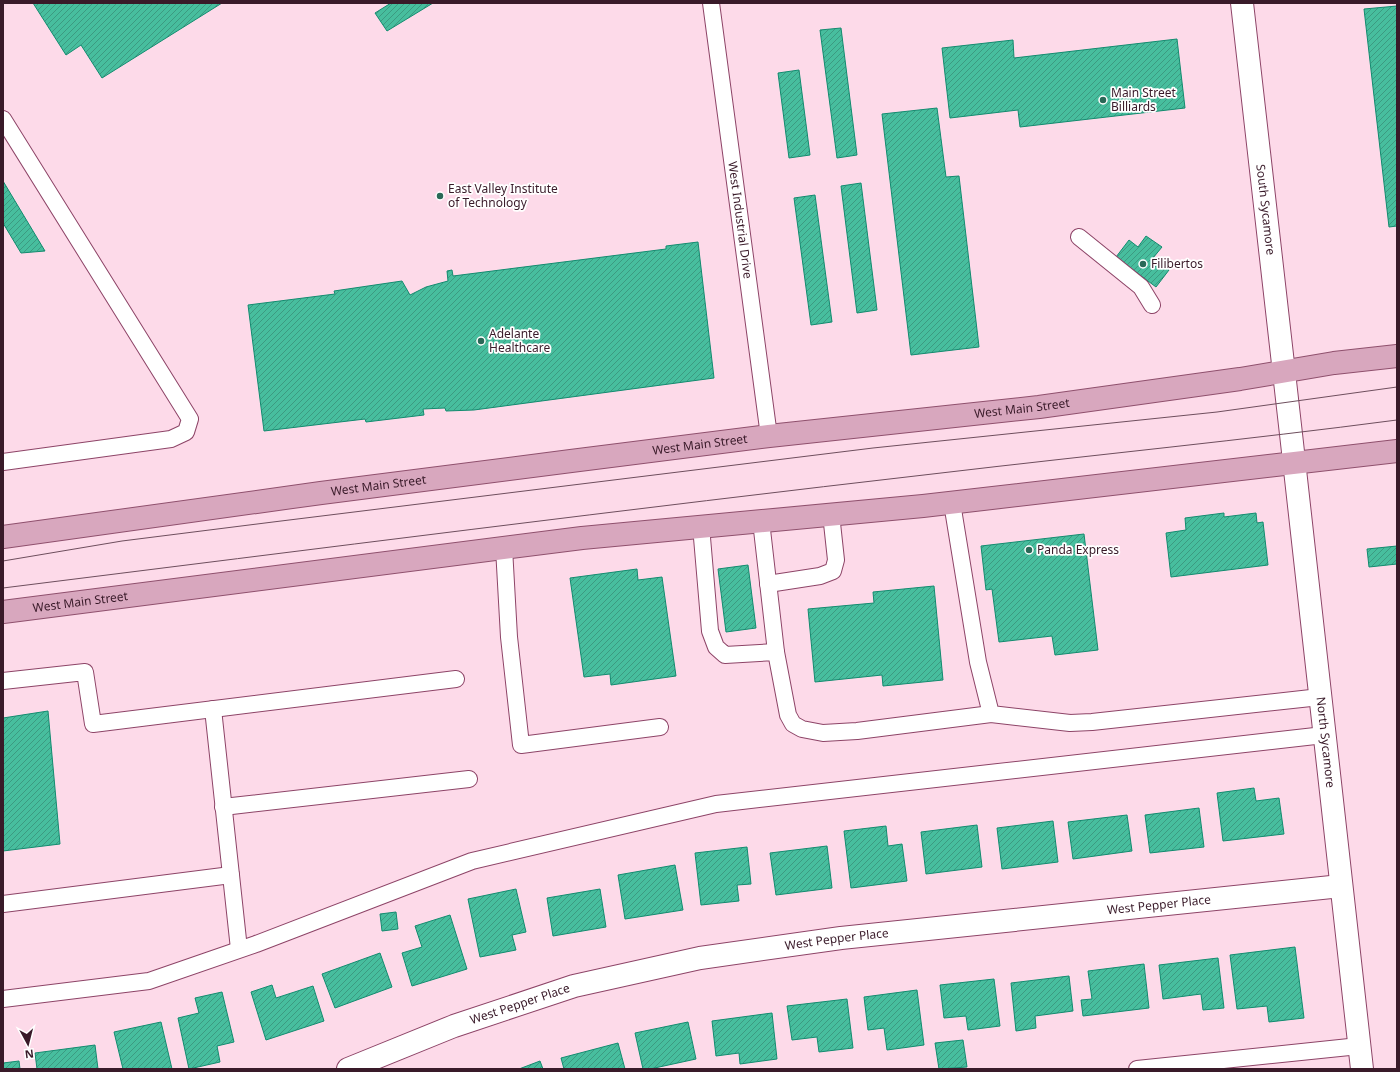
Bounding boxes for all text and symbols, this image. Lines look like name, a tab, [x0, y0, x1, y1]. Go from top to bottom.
place label: Main Street Billiards	[1111, 84, 1176, 115]
marker: Main Street Billiards	[1098, 95, 1108, 105]
street label: West Industrial Drive	[724, 160, 757, 280]
street label: South Sycamore	[1252, 163, 1280, 256]
place label: East Valley Institute of Technology	[448, 180, 558, 211]
marker: East Valley Institute of Technology	[435, 191, 445, 201]
place label: Filibertos	[1151, 255, 1203, 272]
marker: Filibertos	[1138, 259, 1148, 269]
place label: Adelante Healthcare	[489, 325, 550, 356]
marker: Adelante Healthcare	[476, 336, 486, 346]
street label: West Main Street	[973, 394, 1071, 422]
street label: West Main Street	[651, 430, 749, 459]
street label: West Main Street	[330, 471, 428, 500]
place label: Panda Express	[1037, 541, 1119, 558]
marker: Panda Express	[1024, 545, 1034, 555]
street label: West Main Street	[32, 587, 130, 616]
street label: North Sycamore	[1312, 696, 1340, 789]
street label: West Pepper Place	[1106, 891, 1212, 918]
street label: West Pepper Place	[784, 924, 890, 954]
street label: West Pepper Place	[468, 979, 572, 1028]
north arrow	[8, 1024, 48, 1064]
text: N	[24, 1046, 35, 1062]

